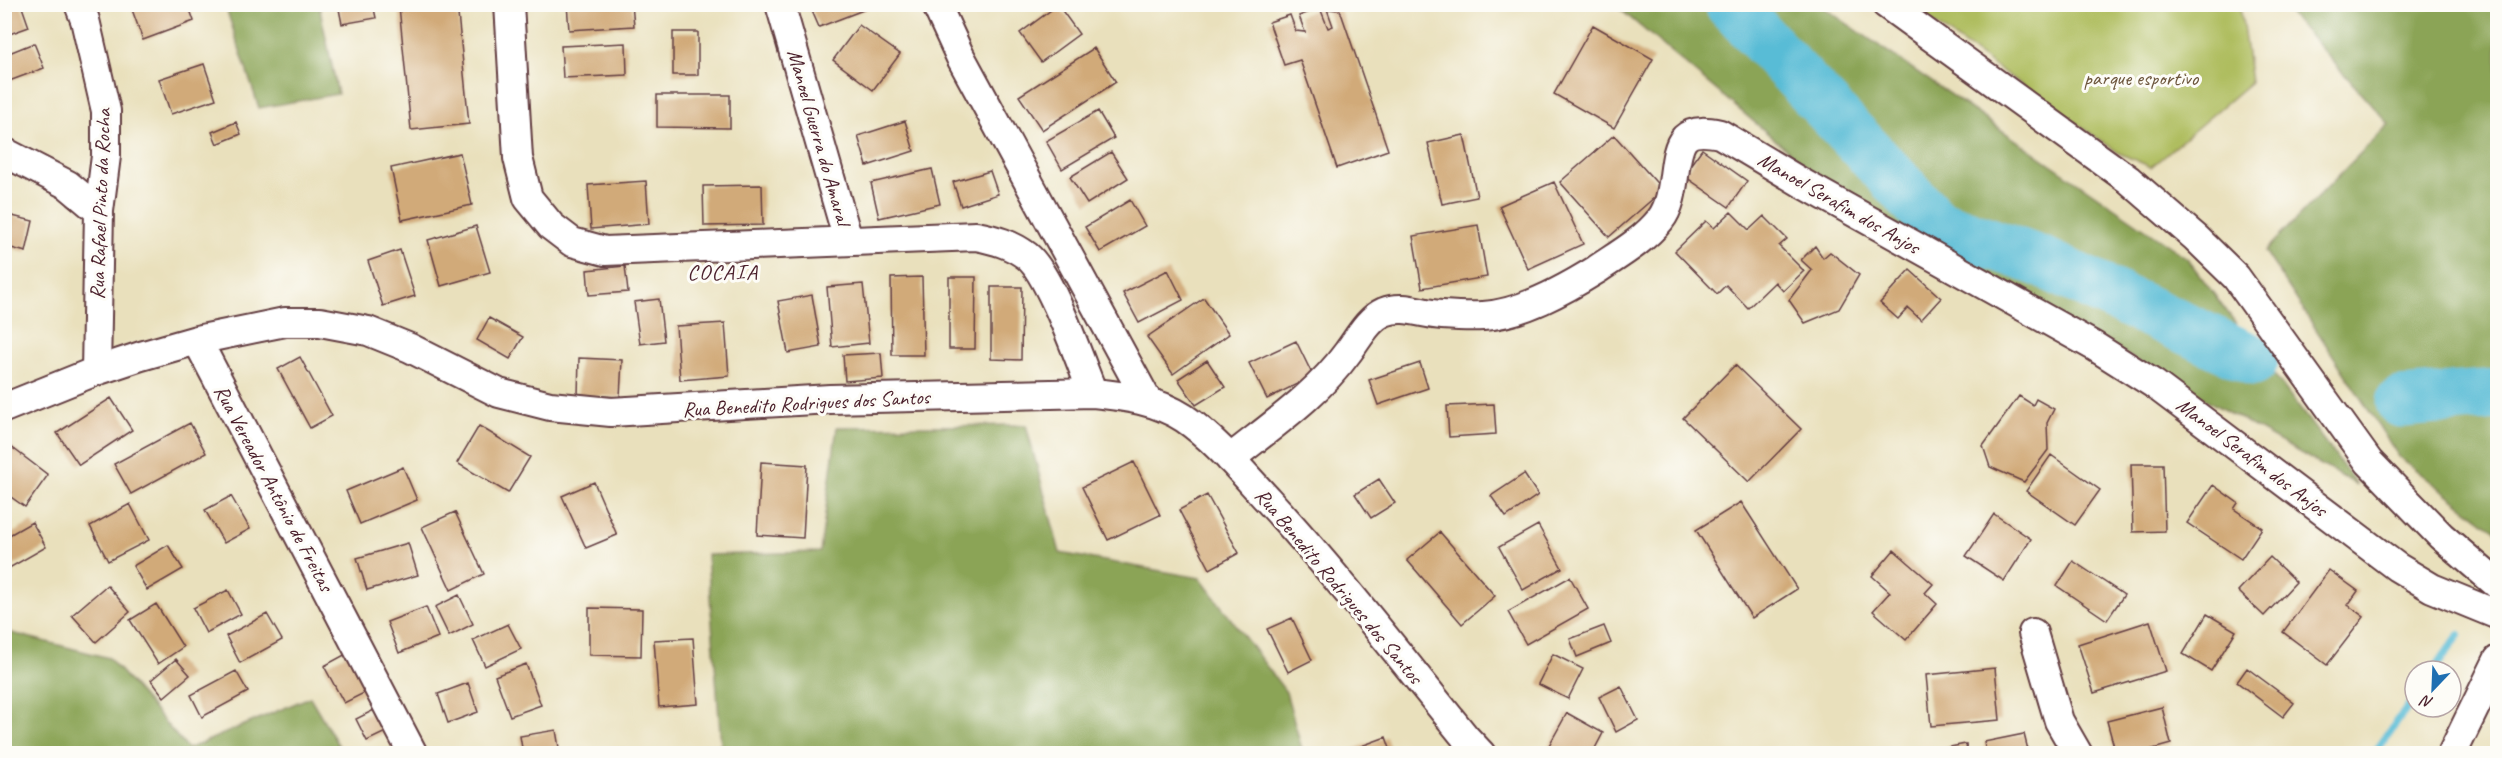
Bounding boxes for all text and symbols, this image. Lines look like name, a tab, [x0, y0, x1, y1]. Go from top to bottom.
street label: Manoel Guerra do Amaral	[781, 46, 857, 231]
park label: parque esportivo	[2084, 65, 2200, 91]
street label: Rua Rafael Pinto da Rocha	[84, 106, 116, 300]
street label: Manoel Serafim dos Anjos	[1754, 146, 1926, 261]
district label: COCAIA	[687, 258, 759, 286]
street label: Rua Vereador Antônio de Freitas	[208, 380, 340, 597]
street label: Rua Benedito Rodrigues dos Santos	[682, 383, 932, 422]
street label: Manoel Serafim dos Anjos	[2171, 392, 2334, 523]
street label: Rua Benedito Rodrigues dos Santos	[1249, 483, 1430, 691]
north arrow	[2403, 659, 2463, 719]
text: N	[2416, 690, 2436, 713]

